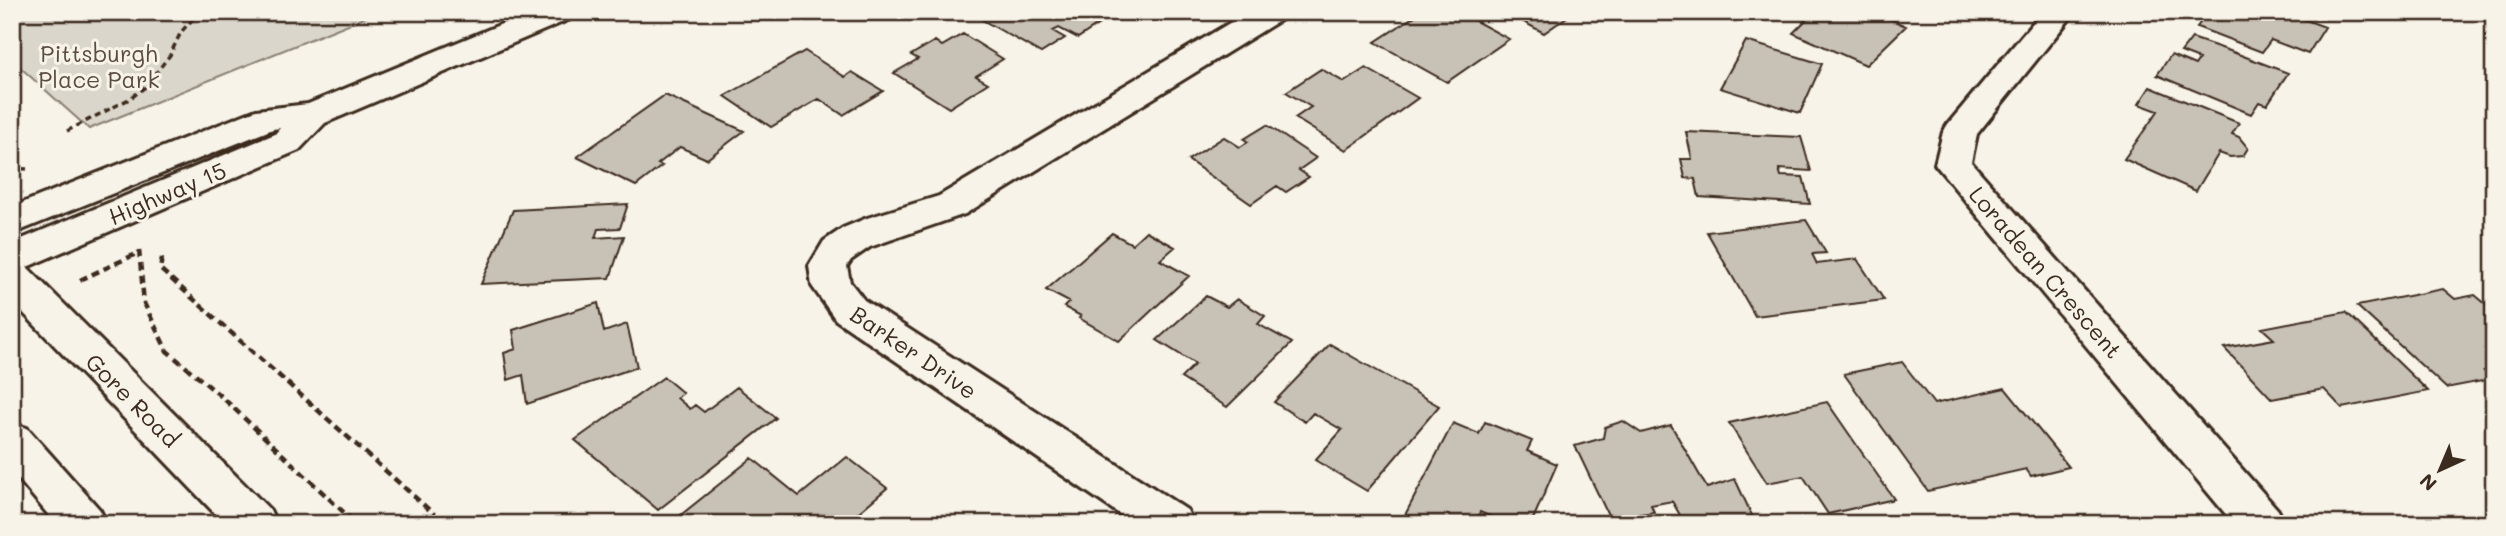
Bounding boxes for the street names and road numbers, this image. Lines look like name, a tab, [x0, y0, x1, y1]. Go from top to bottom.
street label: Highway 15	[104, 155, 230, 231]
street label: Loradean Crescent	[1963, 180, 2129, 364]
street label: Barker Drive	[845, 299, 983, 405]
street label: Gore Road	[80, 347, 186, 453]

